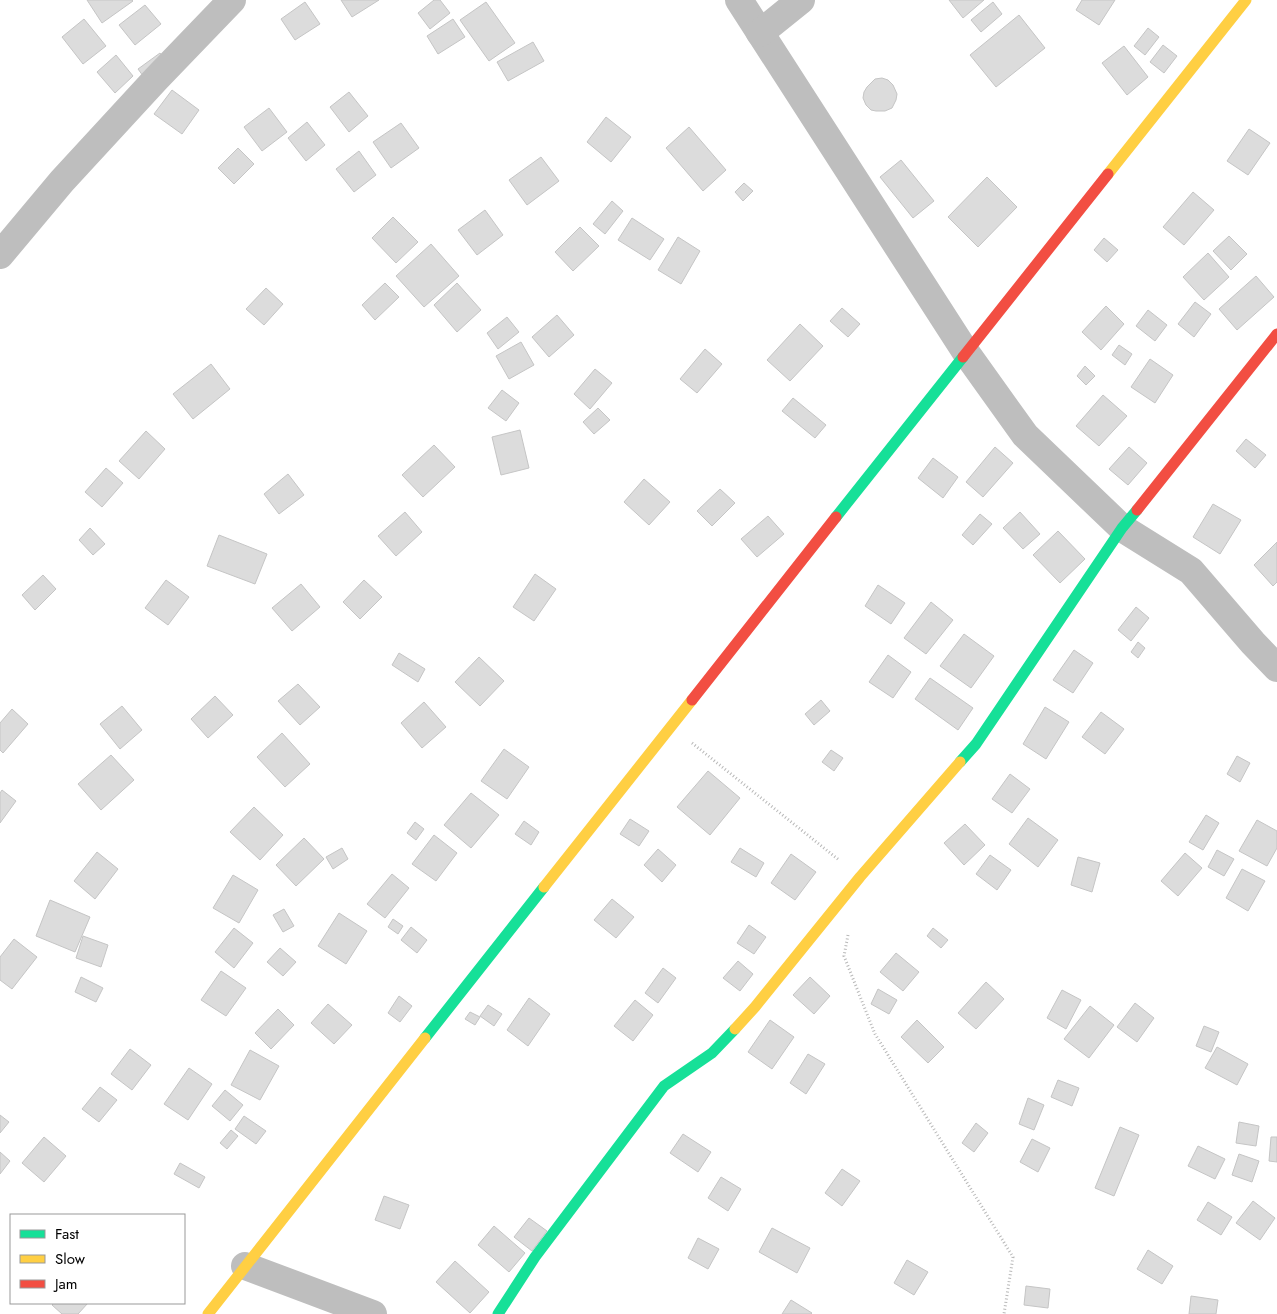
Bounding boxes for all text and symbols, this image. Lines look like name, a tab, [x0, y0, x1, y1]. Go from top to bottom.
legend	[10, 1214, 185, 1304]
text: Fast	[55, 1223, 79, 1245]
text: Slow	[55, 1248, 86, 1270]
text: Jam	[53, 1273, 78, 1295]

